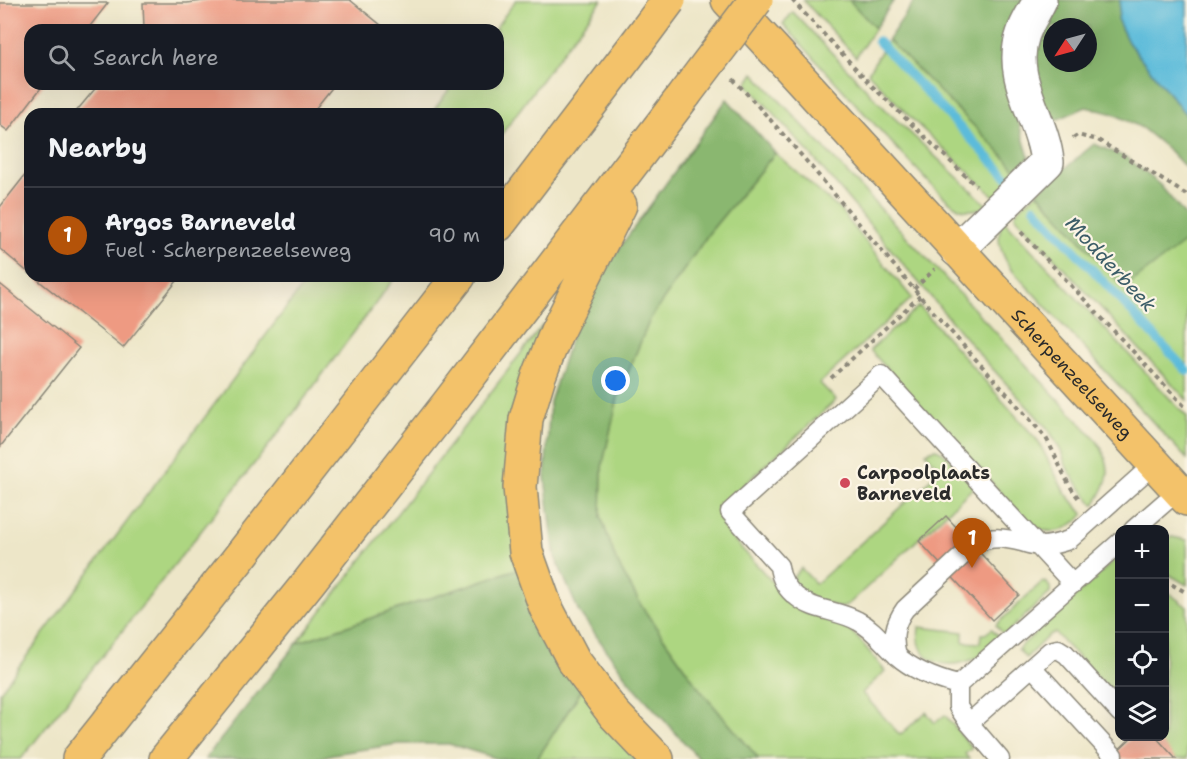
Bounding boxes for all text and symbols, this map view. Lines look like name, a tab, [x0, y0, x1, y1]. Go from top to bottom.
north arrow	[1043, 18, 1097, 72]
search box	[24, 24, 504, 90]
icon: search	[45, 41, 78, 74]
text: Search here	[93, 43, 219, 72]
text: Nearby	[48, 130, 147, 165]
text: Argos Barneveld	[105, 208, 296, 237]
water label: Modderbeek	[1060, 210, 1163, 318]
text: 1	[63, 222, 72, 248]
text: 90 m	[428, 222, 480, 248]
text: Fuel · Scherpenzeelseweg	[105, 237, 351, 263]
street label: Scherpenzeelseweg	[1006, 303, 1138, 444]
your location	[601, 366, 630, 395]
place label: Carpoolplaats Barneveld	[857, 461, 990, 506]
marker: Carpoolplaats Barneveld	[838, 476, 852, 490]
pin: 1	[952, 518, 992, 568]
map controls	[1115, 525, 1169, 741]
button: +	[1115, 525, 1169, 579]
button: −	[1115, 579, 1169, 633]
button: locate	[1115, 633, 1169, 687]
button: layers	[1115, 687, 1169, 741]

